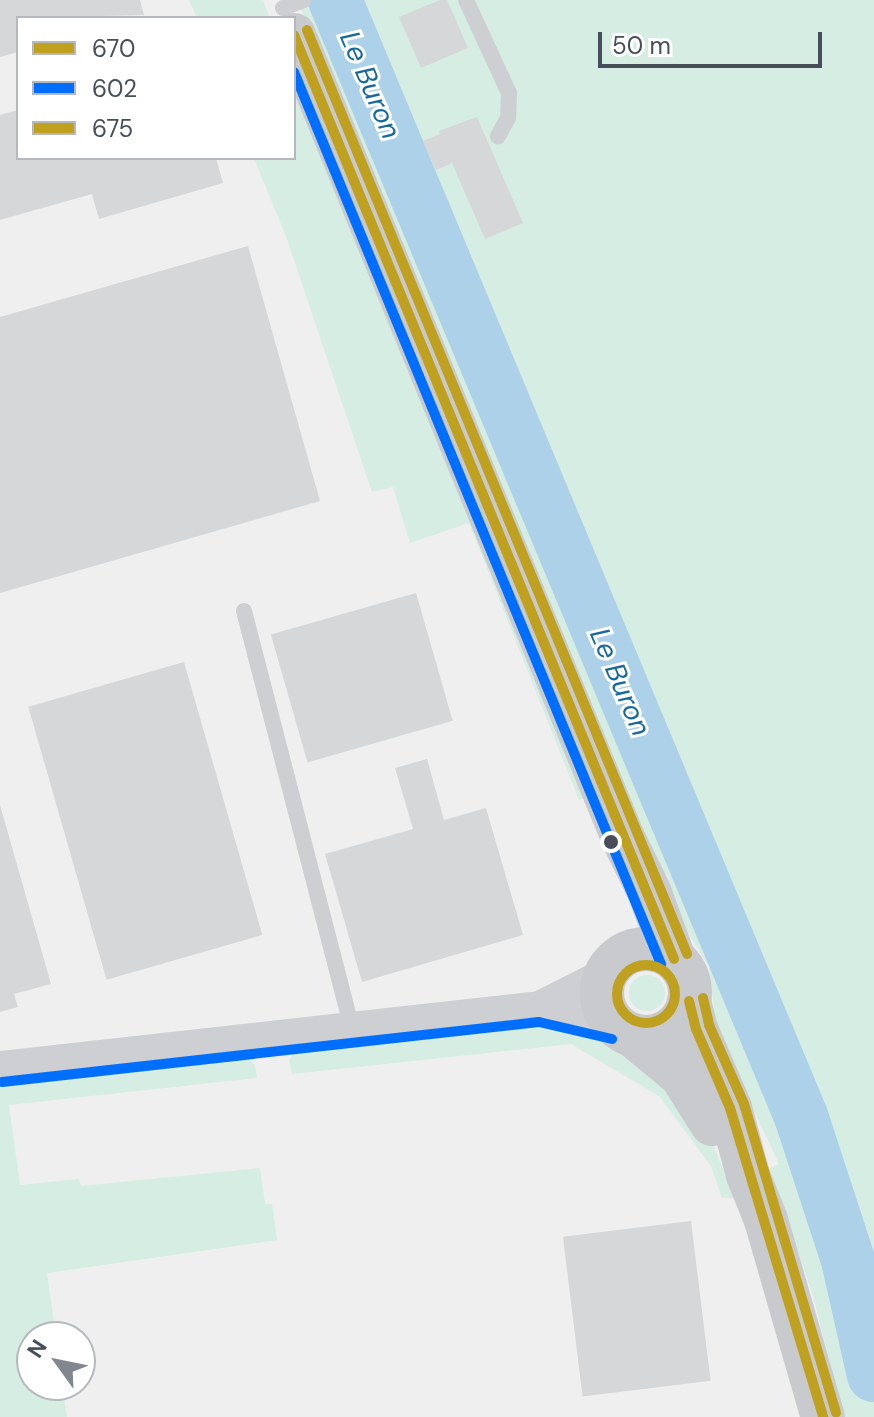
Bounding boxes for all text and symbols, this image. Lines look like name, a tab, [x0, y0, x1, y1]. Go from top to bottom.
legend	[16, 16, 296, 160]
scale bar	[602, 16, 826, 66]
water label: Le Buron	[332, 26, 408, 144]
text: 50 m	[612, 30, 671, 61]
text: 670	[92, 33, 135, 64]
text: 602	[92, 73, 137, 104]
text: 675	[92, 113, 133, 144]
water label: Le Buron	[582, 623, 658, 741]
unlabelled marker	[603, 834, 619, 850]
north arrow	[16, 1321, 96, 1401]
text: N	[21, 1334, 54, 1363]

